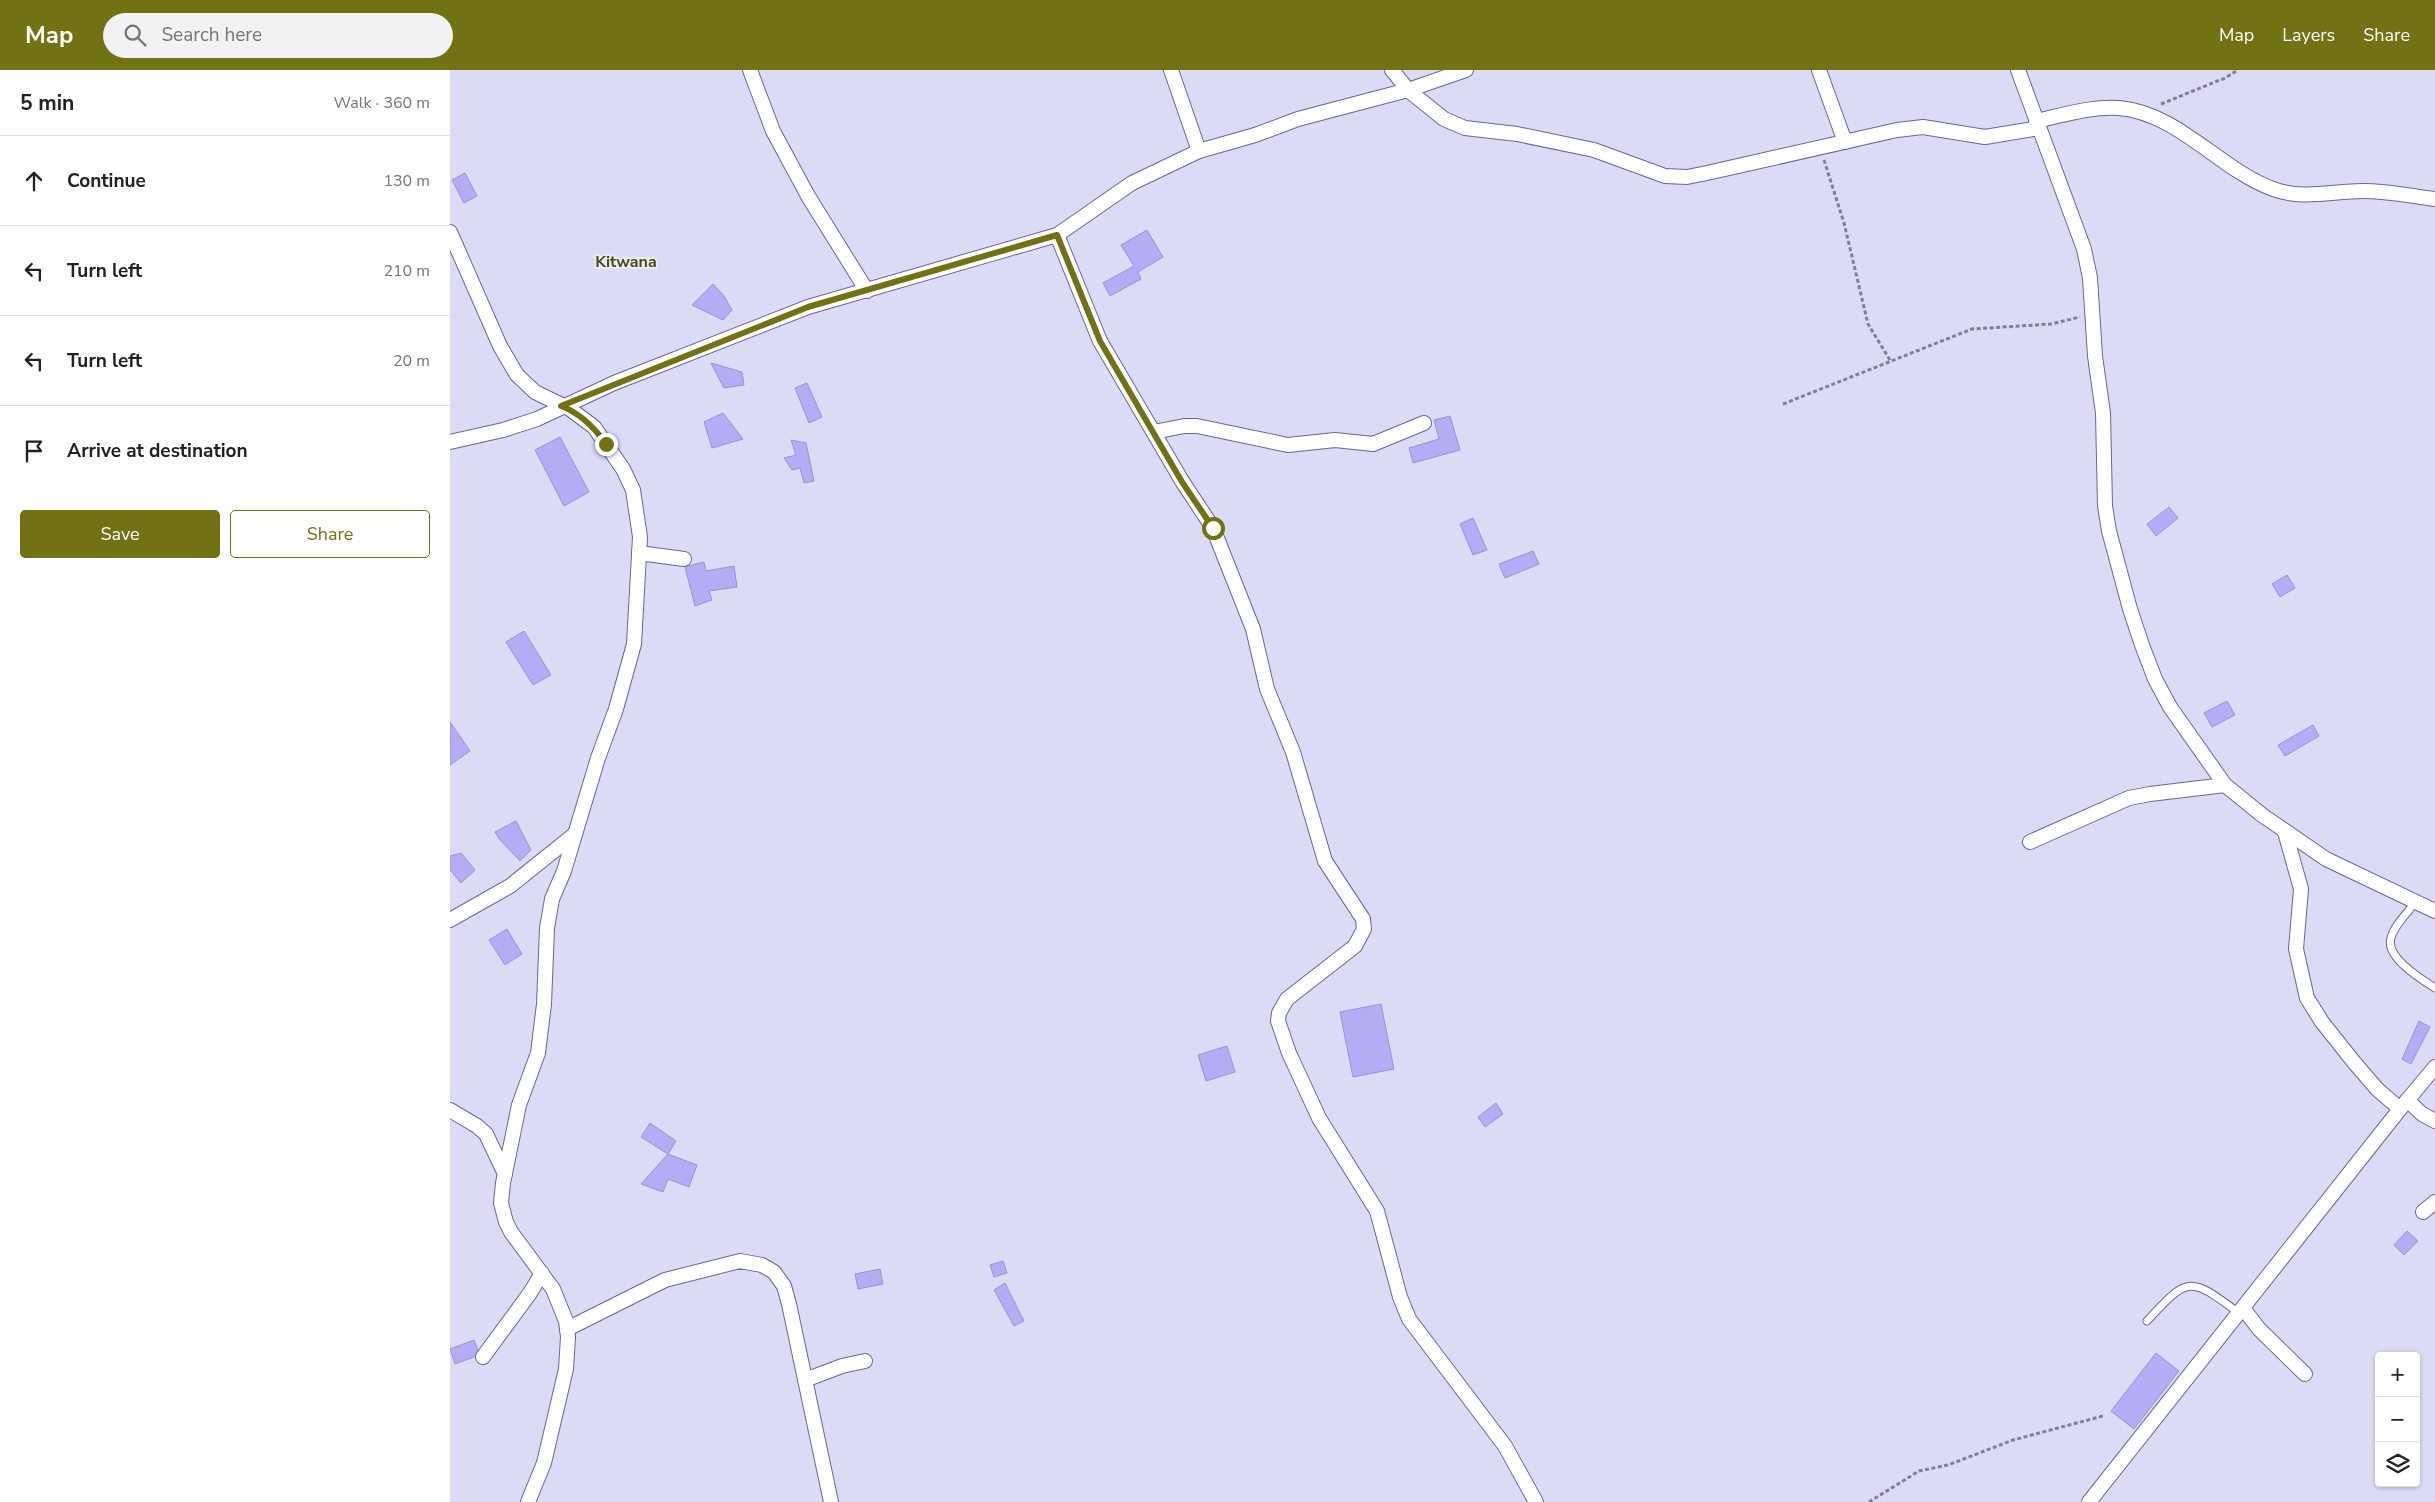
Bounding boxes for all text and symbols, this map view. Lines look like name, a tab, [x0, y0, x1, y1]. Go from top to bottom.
search box	[103, 13, 453, 58]
text: Map	[25, 19, 73, 51]
icon: search	[121, 21, 149, 49]
text: Search here	[161, 22, 262, 48]
text: Map	[2219, 23, 2254, 47]
text: Layers	[2282, 23, 2335, 47]
text: Share	[2363, 23, 2410, 47]
text: 5 min	[20, 89, 74, 117]
text: Walk · 360 m	[334, 92, 430, 114]
icon: ahead	[20, 167, 48, 195]
text: Continue	[67, 168, 146, 194]
text: 130 m	[383, 170, 430, 192]
district label: Kitwana	[595, 251, 657, 273]
icon: left	[20, 257, 48, 285]
text: Turn left	[67, 258, 142, 284]
text: 210 m	[383, 260, 430, 282]
icon: left	[20, 347, 48, 375]
text: Turn left	[67, 348, 142, 374]
text: 20 m	[393, 350, 430, 372]
route end	[595, 433, 618, 456]
icon: arrive	[20, 437, 48, 465]
text: Arrive at destination	[67, 438, 248, 464]
button: Save	[20, 510, 220, 558]
button: Share	[230, 510, 430, 558]
route start	[1202, 517, 1225, 540]
map controls	[2375, 1352, 2420, 1487]
button: +	[2375, 1352, 2420, 1397]
button: −	[2375, 1397, 2420, 1442]
button: layers	[2375, 1442, 2420, 1487]

